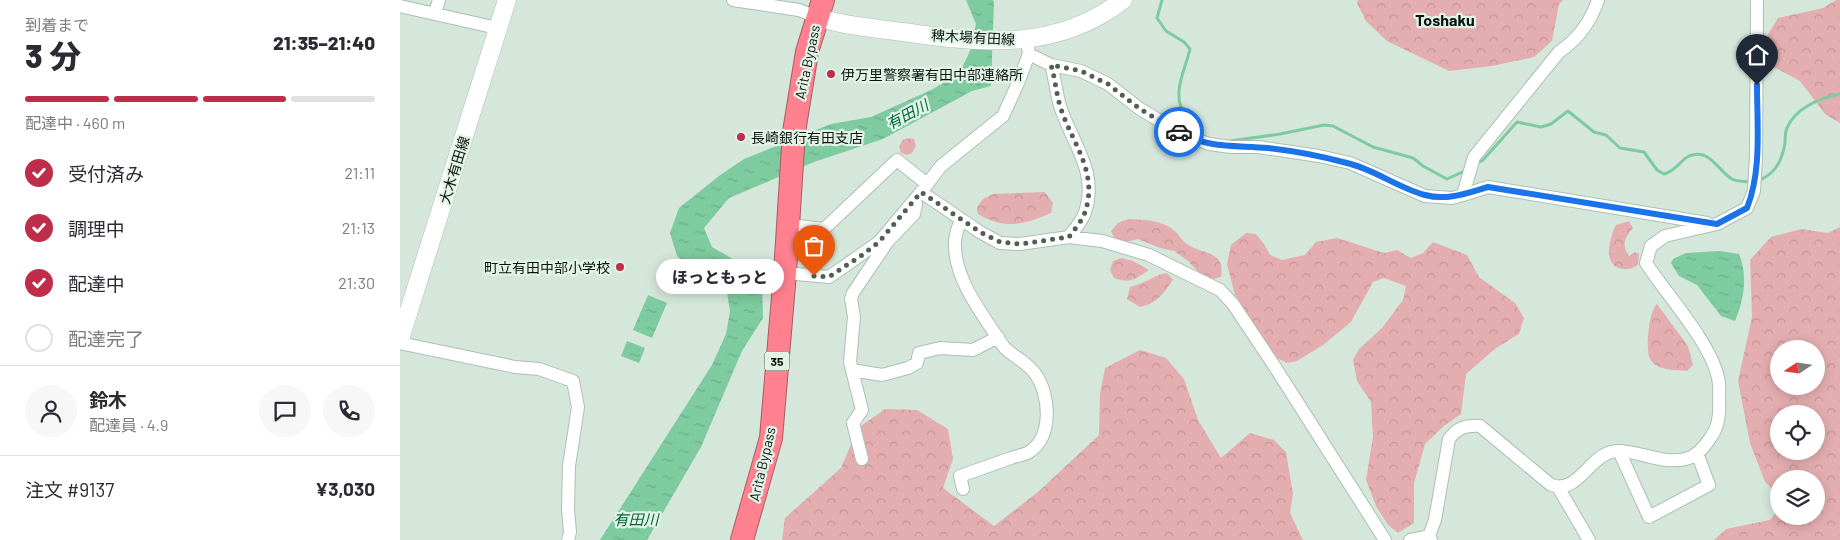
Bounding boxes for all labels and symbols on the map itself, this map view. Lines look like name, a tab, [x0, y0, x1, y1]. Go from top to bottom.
district label: Toshaku	[1415, 10, 1475, 29]
street label: Arita Bypass	[791, 23, 823, 101]
street label: 稗木場有田線	[931, 26, 1015, 48]
pin	[1736, 34, 1778, 85]
place label: 伊万里警察署有田中部連絡所	[841, 66, 1023, 83]
marker: 伊万里警察署有田中部連絡所	[825, 68, 837, 80]
water label: 有田川	[883, 95, 933, 133]
courier	[1154, 107, 1204, 157]
place label: 長崎銀行有田支店	[751, 129, 863, 146]
marker: 長崎銀行有田支店	[735, 131, 747, 143]
street label: 大木有田線	[436, 134, 472, 206]
pin	[793, 225, 835, 276]
callout: ほっともっと	[656, 258, 784, 294]
place label: 町立有田中部小学校	[484, 259, 610, 276]
marker: 町立有田中部小学校	[614, 261, 626, 273]
north arrow	[1770, 340, 1825, 395]
road number: 35	[764, 352, 790, 371]
street label: Arita Bypass	[745, 425, 779, 503]
water label: 有田川	[613, 510, 660, 528]

